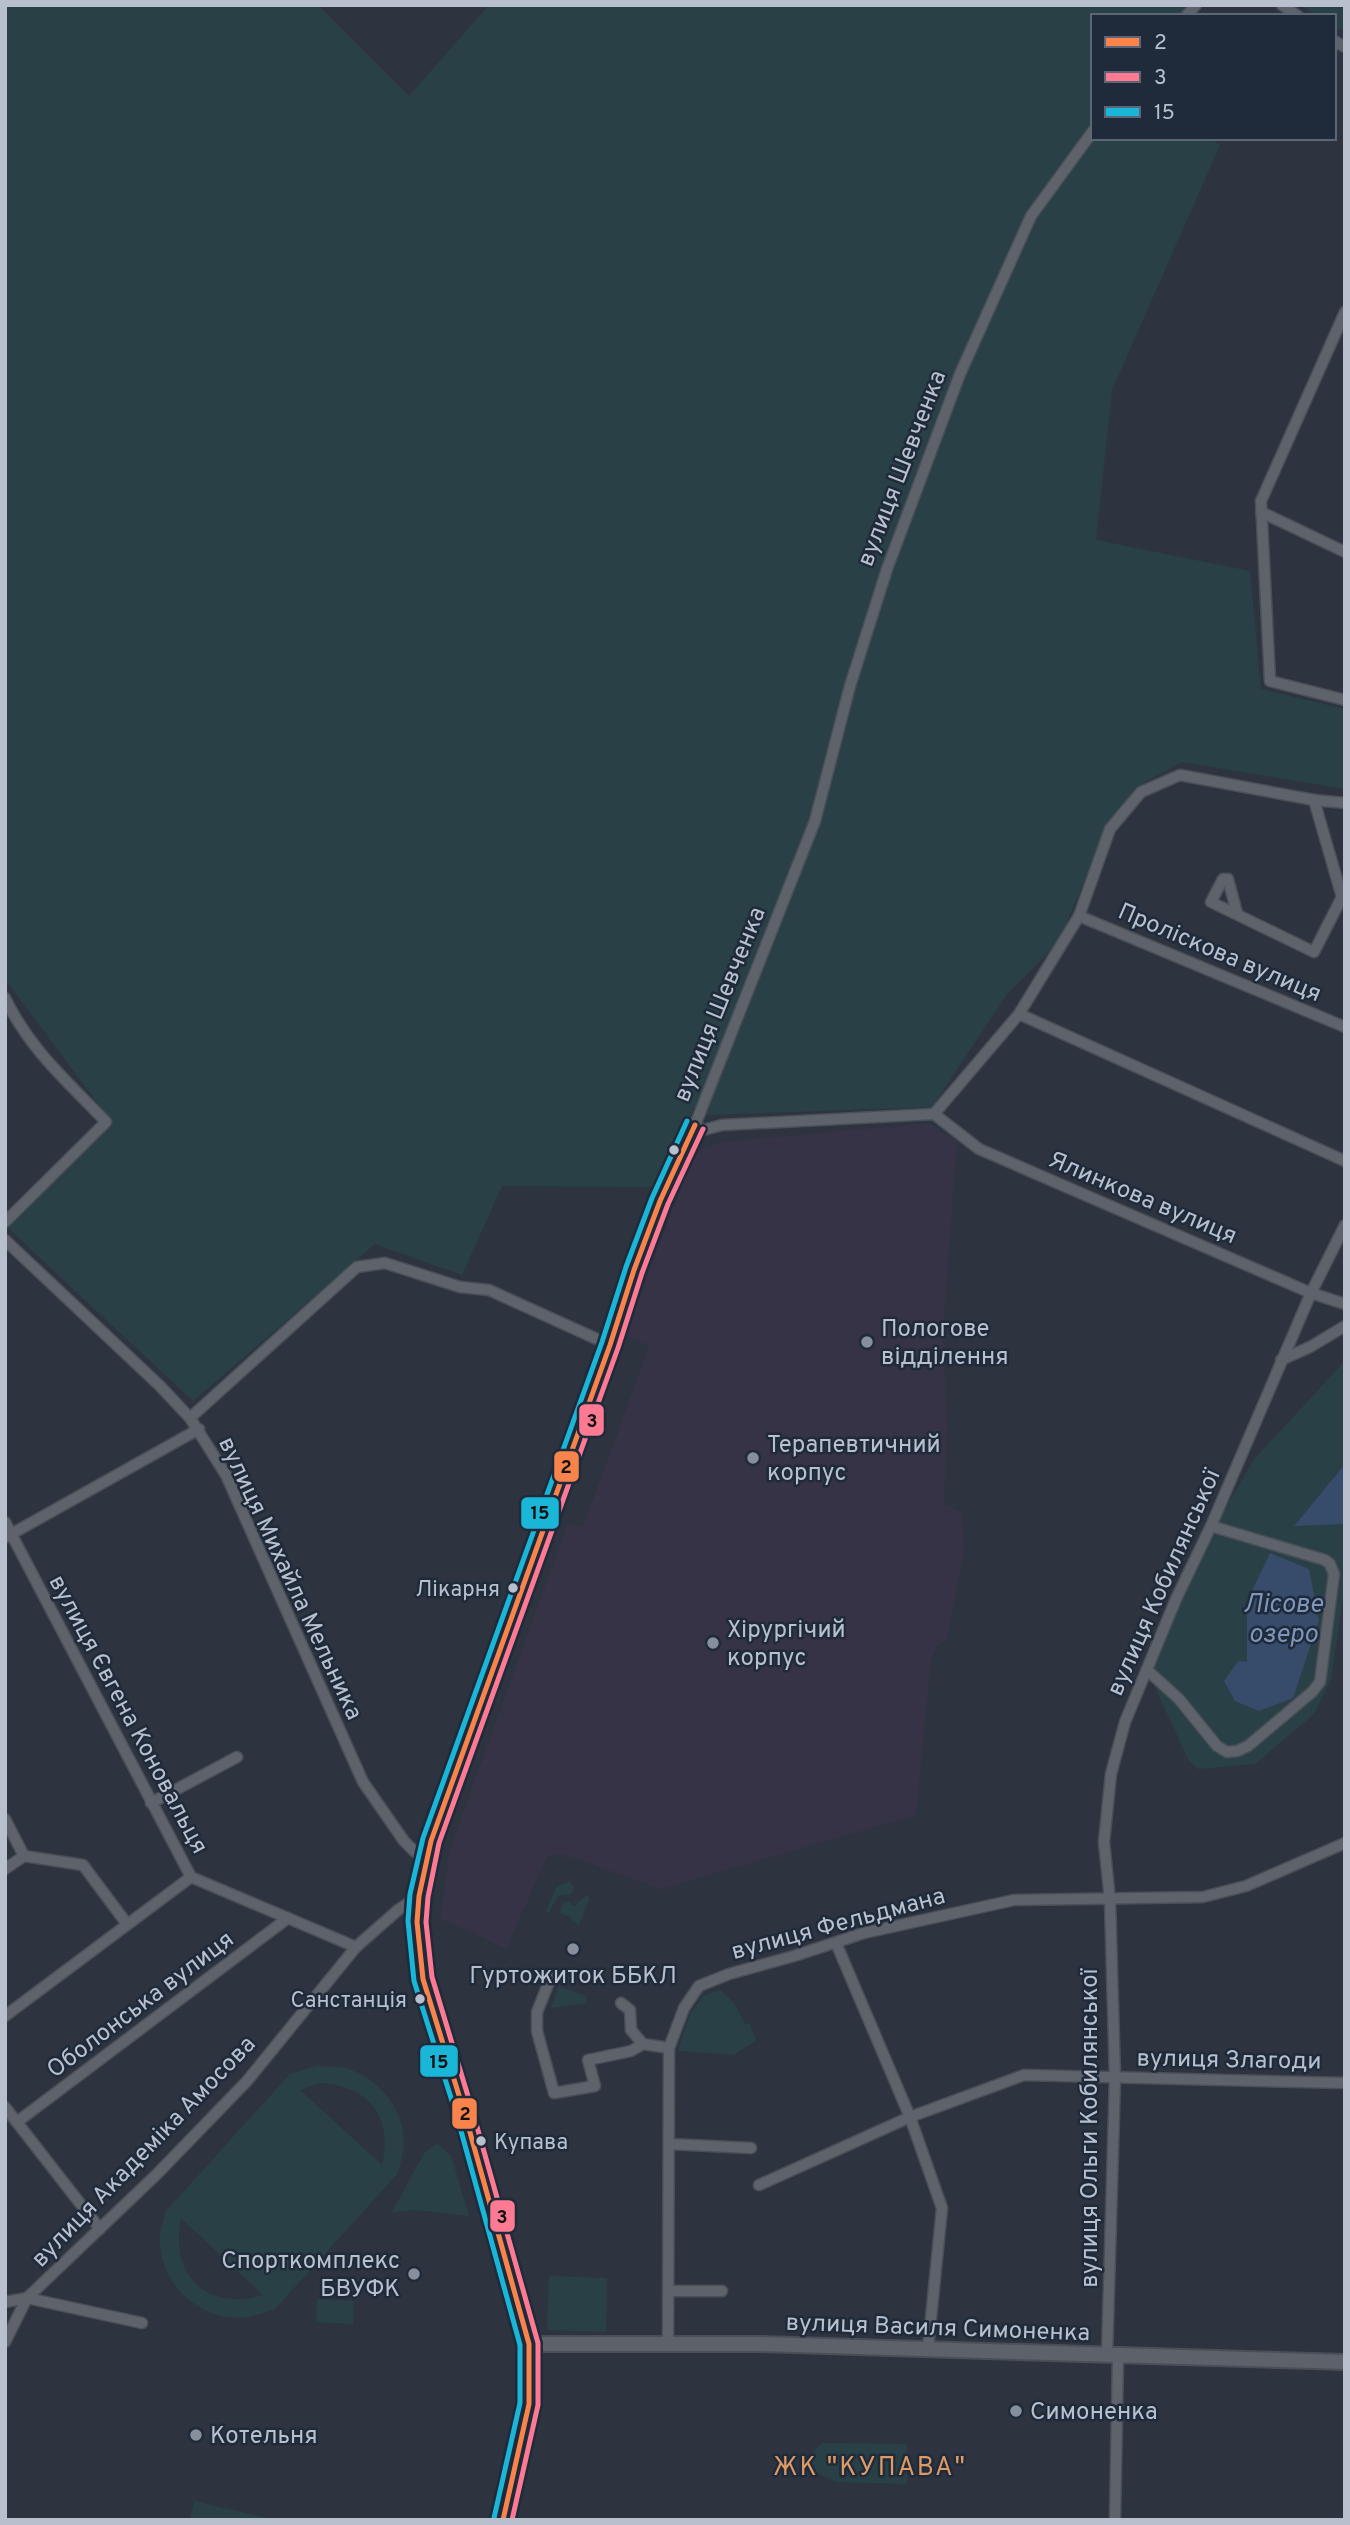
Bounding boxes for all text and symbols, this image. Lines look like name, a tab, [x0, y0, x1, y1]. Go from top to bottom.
legend	[1091, 14, 1336, 140]
text: 2	[1154, 30, 1167, 57]
text: 3	[1154, 65, 1167, 92]
text: 15	[1154, 100, 1175, 127]
street label: вулиця Шевченка	[852, 366, 954, 571]
street label: Проліскова вулиця	[1113, 897, 1325, 1010]
street label: вулиця Шевченка	[668, 903, 774, 1107]
unlabelled marker	[667, 1143, 681, 1157]
street label: Ялинкова вулиця	[1043, 1146, 1241, 1252]
place label: Пологове відділення	[881, 1315, 1009, 1373]
marker: Пологове відділення	[859, 1334, 875, 1350]
line badge: 3	[578, 1403, 605, 1437]
text: 3	[586, 1410, 598, 1434]
place label: Терапевтичний корпус	[767, 1431, 941, 1489]
street label: вулиця Михайла Мельника	[210, 1433, 368, 1725]
line badge: 2	[553, 1450, 580, 1483]
marker: Терапевтичний корпус	[745, 1450, 761, 1466]
text: 2	[560, 1456, 572, 1480]
street label: вулиця Кобилянської	[1101, 1464, 1229, 1701]
line badge: 15	[520, 1496, 560, 1530]
text: 15	[530, 1502, 550, 1526]
street label: вулиця Євгена Коновальця	[41, 1570, 214, 1859]
place label: Лікарня	[415, 1577, 500, 1604]
marker: Лікарня	[506, 1581, 520, 1595]
water label: Лісове озеро	[1243, 1589, 1323, 1652]
place label: Хірургічий корпус	[727, 1616, 846, 1674]
marker: Хірургічий корпус	[705, 1635, 721, 1651]
street label: вулиця Фельдмана	[728, 1882, 949, 1968]
street label: Оболонська вулиця	[42, 1925, 241, 2086]
marker: Гуртожиток ББКЛ	[565, 1941, 581, 1957]
place label: Гуртожиток ББКЛ	[469, 1962, 677, 1992]
street label: вулиця Ольги Кобилянської	[1076, 1967, 1106, 2288]
place label: Санстанція	[290, 1988, 407, 2015]
marker: Санстанція	[413, 1992, 427, 2006]
street label: вулиця Академіка Амосова	[26, 2030, 263, 2275]
line badge: 15	[419, 2044, 459, 2078]
street label: вулиця Злагоди	[1136, 2044, 1322, 2078]
text: 15	[429, 2051, 449, 2075]
line badge: 2	[451, 2097, 478, 2130]
text: 2	[459, 2103, 471, 2127]
place label: Купава	[494, 2130, 568, 2157]
marker: Купава	[474, 2134, 488, 2148]
line badge: 3	[489, 2199, 516, 2233]
text: 3	[496, 2206, 508, 2230]
place label: Спорткомплекс БВУФК	[221, 2247, 400, 2305]
marker: Спорткомплекс БВУФК	[406, 2266, 422, 2282]
street label: вулиця Василя Симоненка	[785, 2309, 1091, 2349]
place label: Симоненка	[1030, 2398, 1158, 2428]
marker: Симоненка	[1008, 2403, 1024, 2419]
place label: Котельня	[210, 2422, 318, 2452]
marker: Котельня	[188, 2427, 204, 2443]
district label: ЖК "КУПАВА"	[773, 2452, 967, 2485]

